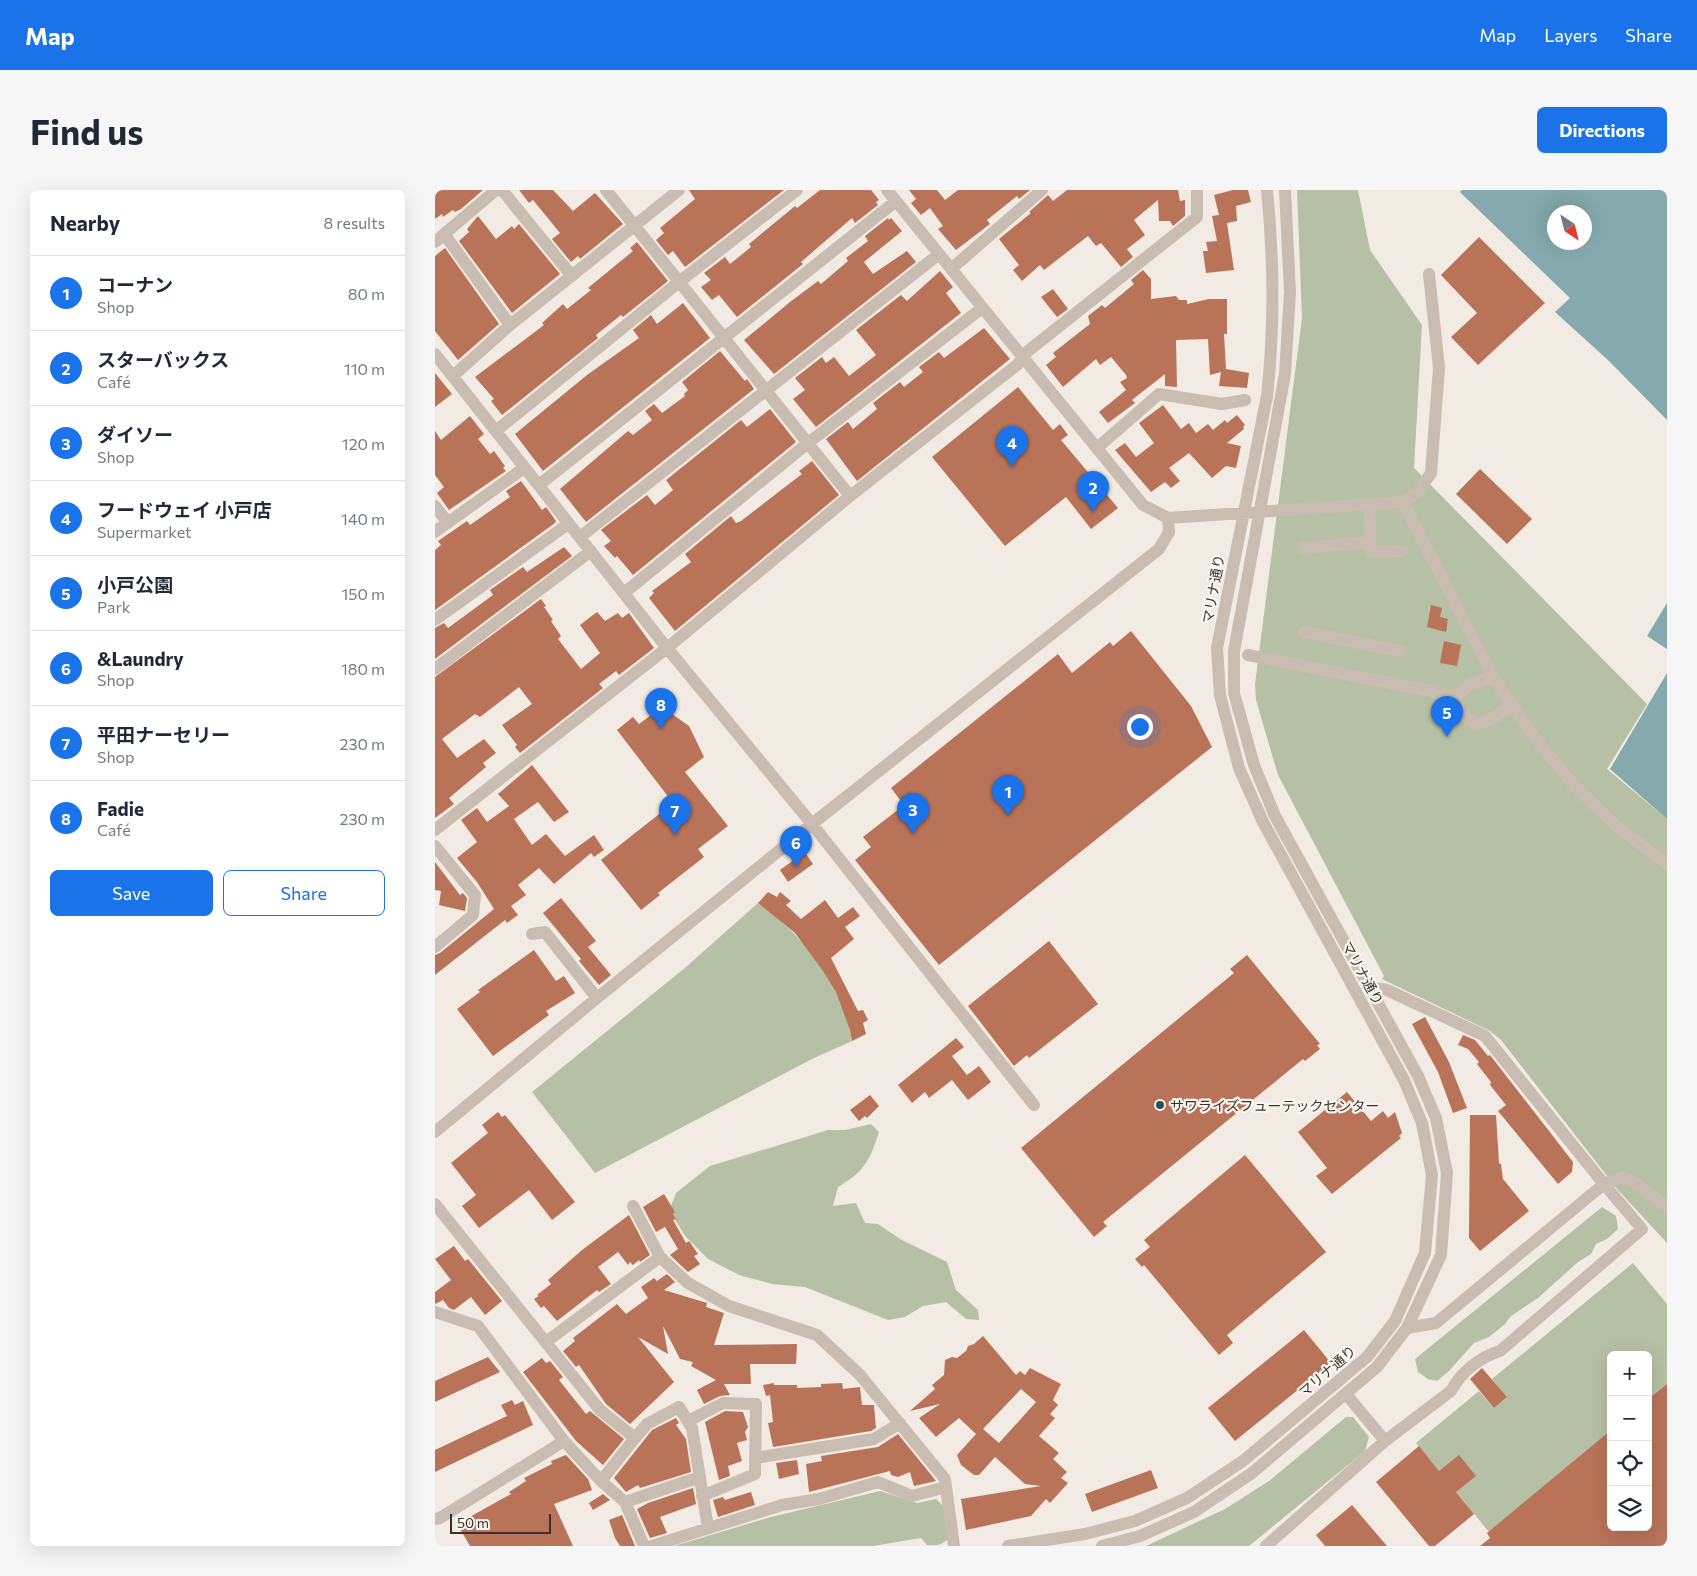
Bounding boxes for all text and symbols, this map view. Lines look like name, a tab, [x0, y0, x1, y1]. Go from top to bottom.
text: Map	[25, 21, 75, 50]
text: Map	[1479, 24, 1516, 46]
text: Layers	[1544, 24, 1597, 46]
text: Share	[1625, 24, 1672, 46]
button: Directions	[1537, 107, 1667, 153]
text: Find us	[30, 109, 144, 152]
north arrow	[1547, 205, 1592, 250]
text: Nearby	[50, 210, 120, 235]
text: 8 results	[324, 213, 385, 232]
text: コーナン	[97, 273, 173, 296]
text: 1	[62, 284, 70, 303]
text: 80 m	[348, 284, 385, 303]
text: Shop	[97, 297, 135, 316]
text: スターバックス	[97, 348, 229, 371]
text: 2	[61, 359, 71, 378]
text: 110 m	[344, 359, 385, 378]
text: Café	[97, 372, 131, 391]
text: ダイソー	[97, 423, 173, 446]
pin: 4	[996, 426, 1028, 467]
text: 3	[61, 434, 71, 453]
text: 120 m	[342, 434, 385, 453]
text: Shop	[97, 447, 135, 466]
pin: 2	[1077, 471, 1109, 512]
text: フードウェイ 小戸店	[97, 498, 272, 521]
text: 4	[61, 509, 71, 528]
text: 140 m	[341, 509, 385, 528]
text: Supermarket	[97, 522, 192, 541]
street label: マリナ通り	[1199, 553, 1227, 625]
text: 小戸公園	[97, 573, 173, 596]
text: 5	[61, 584, 71, 603]
text: 150 m	[342, 584, 385, 603]
text: Park	[97, 597, 130, 616]
text: &Laundry	[97, 647, 184, 670]
text: 6	[61, 659, 71, 678]
text: 180 m	[341, 659, 385, 678]
text: Shop	[97, 670, 135, 689]
pin: 8	[645, 688, 677, 729]
pin: 5	[1431, 696, 1463, 737]
your location	[1127, 714, 1153, 740]
text: 平田ナーセリー	[97, 723, 230, 746]
text: 7	[62, 734, 70, 753]
text: 230 m	[340, 734, 385, 753]
text: Shop	[97, 747, 135, 766]
pin: 1	[992, 775, 1024, 816]
pin: 3	[897, 793, 929, 834]
pin: 7	[659, 794, 691, 835]
text: Fadie	[97, 797, 144, 820]
text: 8	[61, 809, 71, 828]
text: 230 m	[340, 809, 385, 828]
text: Café	[97, 820, 131, 839]
pin: 6	[780, 826, 812, 867]
button: Save	[50, 870, 213, 916]
button: Share	[223, 870, 385, 916]
street label: マリナ通り	[1339, 938, 1387, 1008]
place label: サワライズフューテックセンター	[1170, 1097, 1380, 1114]
marker: サワライズフューテックセンター	[1154, 1099, 1166, 1111]
street label: マリナ通り	[1295, 1342, 1359, 1400]
map controls	[1607, 1351, 1652, 1531]
button: +	[1607, 1351, 1652, 1396]
button: −	[1607, 1396, 1652, 1441]
button: locate	[1607, 1441, 1652, 1486]
button: layers	[1607, 1486, 1652, 1531]
scale bar	[450, 1511, 551, 1534]
text: 50 m	[457, 1514, 489, 1531]

